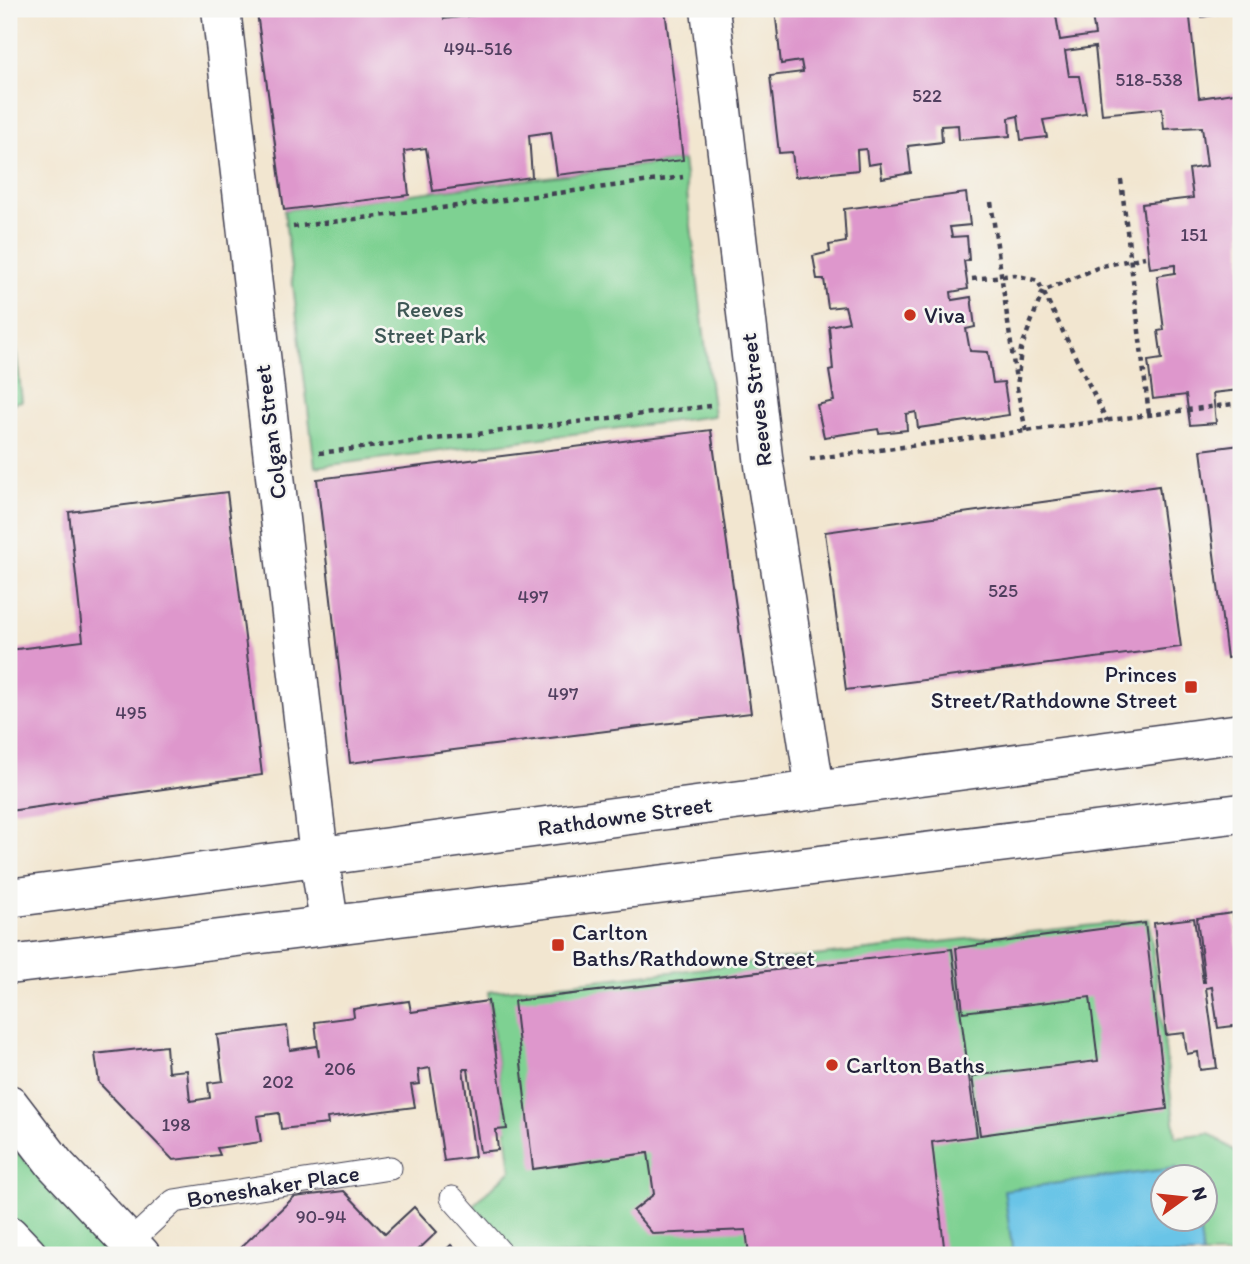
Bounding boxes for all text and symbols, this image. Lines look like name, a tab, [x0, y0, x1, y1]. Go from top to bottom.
house number: 494-516	[443, 37, 513, 60]
house number: 518-538	[1115, 68, 1183, 91]
house number: 522	[912, 84, 942, 107]
house number: 151	[1180, 223, 1208, 246]
park label: Reeves Street Park	[374, 295, 486, 349]
place label: Viva	[924, 301, 965, 329]
marker: Viva	[902, 307, 918, 323]
street label: Reeves Street	[734, 331, 778, 468]
street label: Colgan Street	[248, 363, 292, 501]
house number: 525	[988, 579, 1018, 602]
house number: 497	[518, 585, 548, 608]
place label: Princes Street/Rathdowne Street	[931, 660, 1177, 714]
marker: Princes Street/Rathdowne Street	[1183, 679, 1199, 695]
house number: 497	[548, 682, 578, 705]
house number: 495	[115, 701, 147, 724]
street label: Rathdowne Street	[536, 790, 714, 842]
place label: Carlton Baths/Rathdowne Street	[572, 918, 815, 972]
marker: Carlton Baths/Rathdowne Street	[550, 937, 566, 953]
place label: Carlton Baths	[846, 1051, 985, 1079]
house number: 206	[324, 1057, 356, 1080]
marker: Carlton Baths	[824, 1057, 840, 1073]
house number: 202	[262, 1070, 294, 1093]
house number: 198	[161, 1113, 191, 1136]
street label: Boneshaker Place	[185, 1159, 361, 1213]
north arrow	[1148, 1162, 1218, 1232]
text: N	[1187, 1185, 1213, 1203]
house number: 90-94	[296, 1205, 346, 1228]

